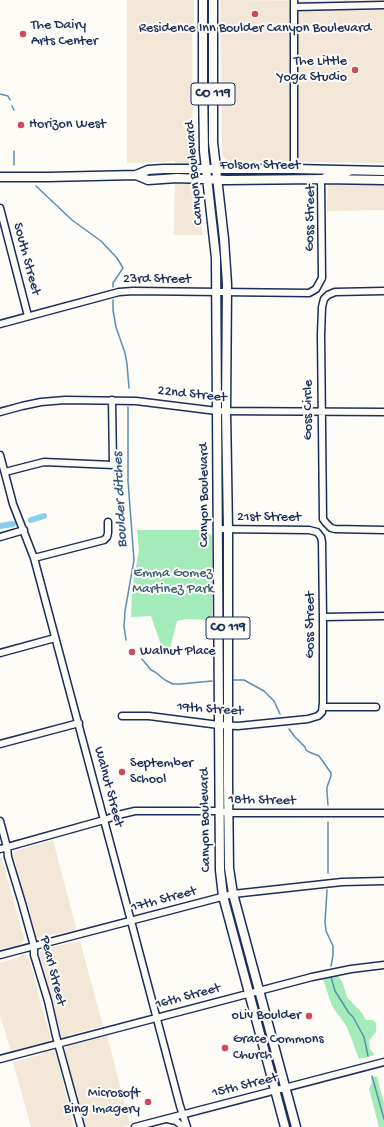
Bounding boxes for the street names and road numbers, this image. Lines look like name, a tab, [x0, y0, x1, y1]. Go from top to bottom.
road number: CO 119	[191, 83, 235, 105]
street label: Canyon Boulevard	[182, 120, 208, 226]
street label: Folsom Street	[220, 158, 300, 174]
street label: Goss Street	[302, 184, 320, 252]
street label: South Street	[8, 221, 44, 297]
street label: 23rd Street	[123, 272, 191, 288]
street label: Goss Circle	[301, 380, 317, 440]
street label: 22nd Street	[157, 383, 227, 407]
street label: Canyon Boulevard	[197, 443, 213, 547]
street label: 21st Street	[237, 510, 301, 526]
street label: Goss Street	[303, 591, 319, 659]
road number: CO 119	[206, 617, 250, 639]
street label: 19th Street	[176, 699, 244, 721]
street label: Walnut Street	[89, 745, 127, 829]
street label: Canyon Boulevard	[197, 768, 215, 872]
street label: 18th Street	[228, 792, 296, 810]
street label: 17th Street	[130, 883, 198, 917]
street label: Pearl Street	[35, 934, 69, 1008]
street label: 16th Street	[154, 980, 222, 1014]
street label: 15th Street	[211, 1070, 279, 1102]

